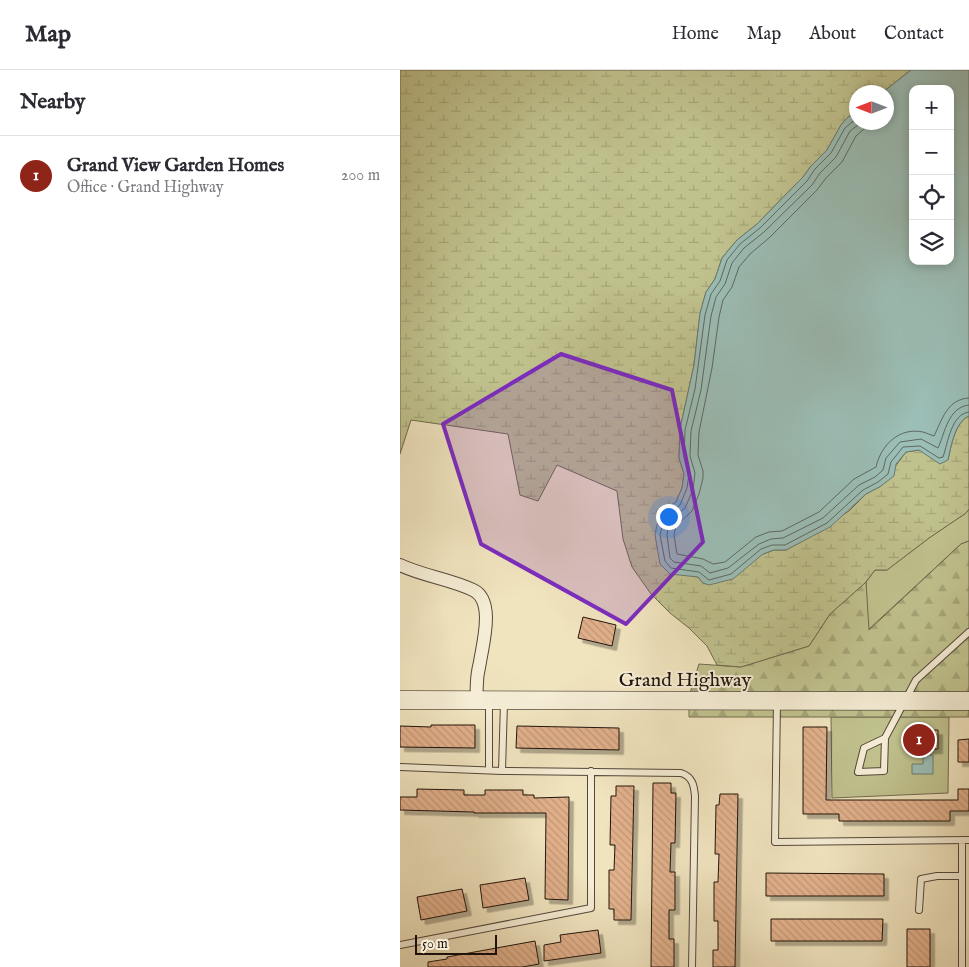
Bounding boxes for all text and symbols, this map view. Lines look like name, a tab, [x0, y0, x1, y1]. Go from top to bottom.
text: Map	[25, 19, 71, 50]
text: Home	[672, 23, 719, 46]
text: Map	[747, 23, 781, 46]
text: About	[809, 23, 856, 46]
text: Contact	[884, 23, 944, 46]
north arrow	[849, 85, 894, 130]
map controls	[909, 85, 954, 265]
button: +	[909, 85, 954, 130]
text: Nearby	[20, 89, 85, 116]
button: −	[909, 130, 954, 175]
text: Grand View Garden Homes	[67, 154, 284, 178]
text: 1	[33, 166, 39, 186]
text: 200 m	[341, 166, 380, 186]
button: locate	[909, 175, 954, 220]
text: Office · Grand Highway	[67, 178, 224, 198]
button: layers	[909, 220, 954, 265]
your location	[656, 504, 682, 530]
street label: Grand Highway	[619, 668, 752, 693]
pin: 1	[903, 721, 935, 759]
scale bar	[415, 932, 498, 955]
text: 50 m	[422, 935, 448, 953]

